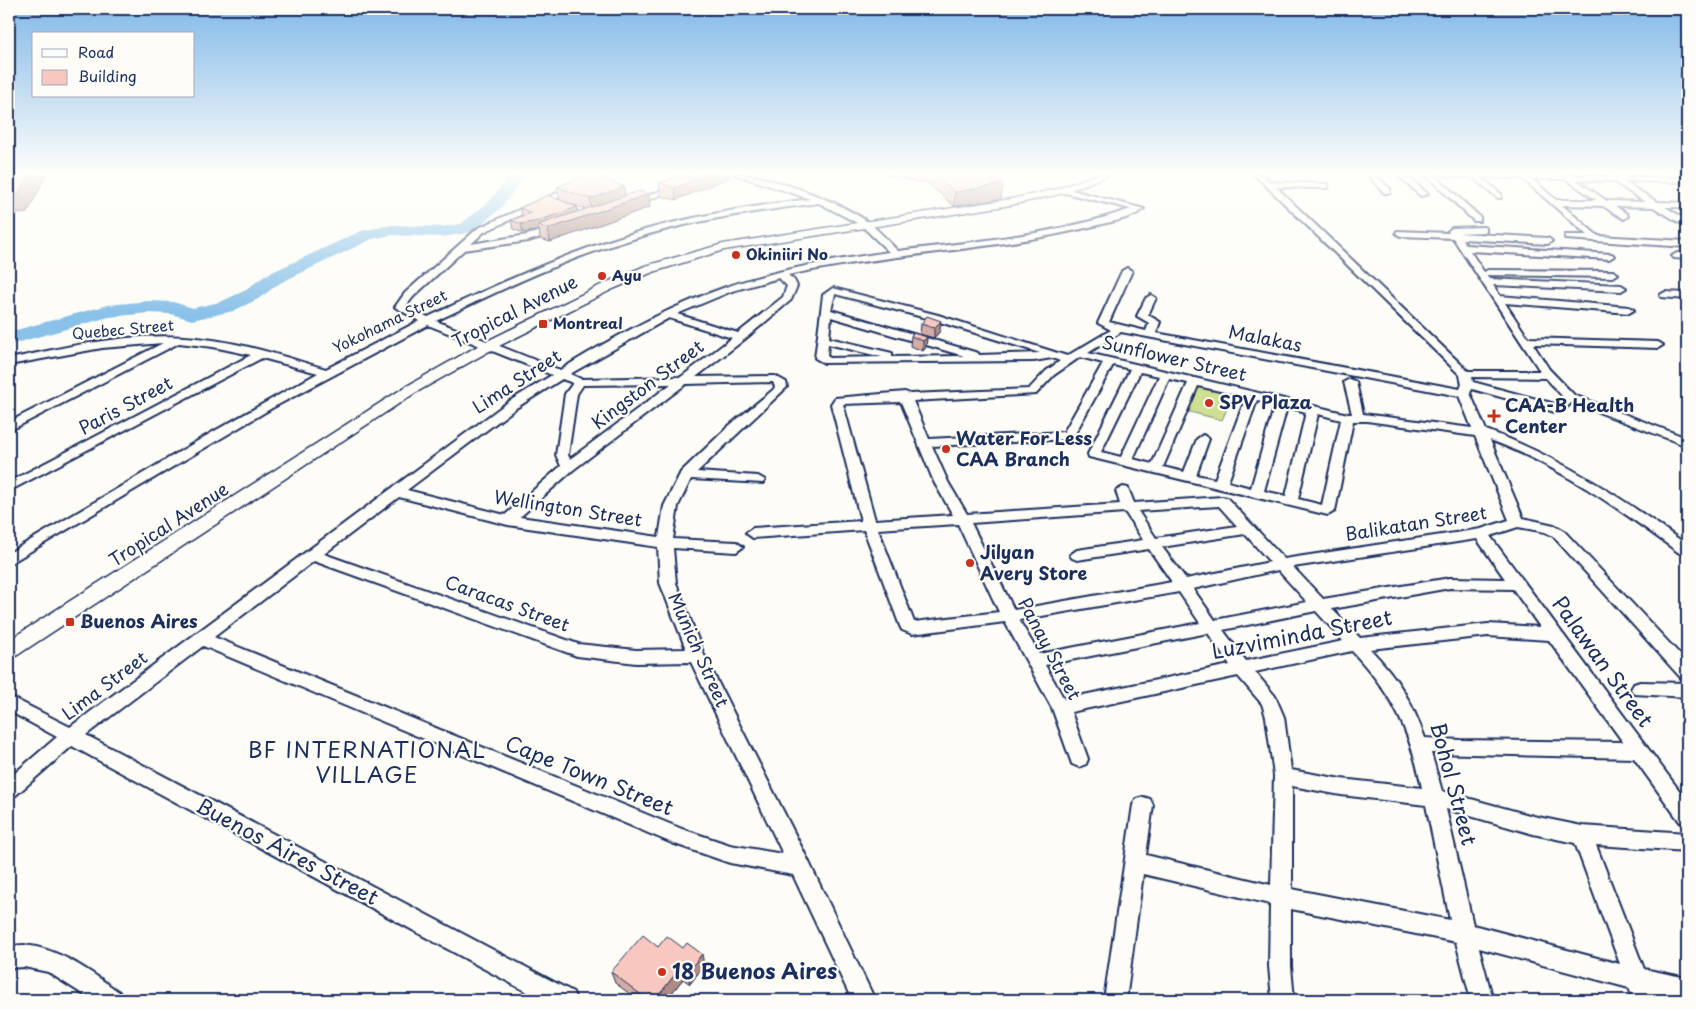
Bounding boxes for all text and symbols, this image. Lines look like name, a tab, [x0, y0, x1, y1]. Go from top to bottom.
legend	[32, 32, 195, 98]
text: Road	[78, 40, 114, 63]
text: Building	[78, 64, 137, 87]
place label: Okiniiri No	[746, 242, 828, 265]
marker: Okiniiri No	[730, 249, 742, 261]
place label: Ayu	[612, 263, 642, 286]
street label: Tropical Avenue	[447, 267, 582, 354]
marker: Ayu	[596, 270, 608, 282]
street label: Yokohama Street	[328, 283, 450, 358]
place label: Montreal	[553, 311, 623, 334]
street label: Quebec Street	[71, 313, 175, 344]
street label: Malakas	[1226, 317, 1304, 358]
marker: Montreal	[537, 318, 549, 330]
street label: Sunflower Street	[1099, 328, 1249, 387]
street label: Kingston Street	[585, 333, 709, 435]
street label: Lima Street	[466, 342, 566, 420]
street label: Paris Street	[74, 369, 177, 441]
place label: SPV Plaza	[1219, 388, 1313, 415]
place label: CAA-B Health Center	[1505, 391, 1634, 439]
marker: SPV Plaza	[1203, 397, 1215, 409]
marker: CAA-B Health Center	[1487, 409, 1501, 423]
place label: Water For Less CAA Branch	[956, 424, 1092, 472]
marker: Water For Less CAA Branch	[940, 443, 952, 455]
street label: Tropical Avenue	[103, 475, 233, 573]
street label: Wellington Street	[492, 482, 644, 533]
street label: Balikatan Street	[1343, 498, 1489, 547]
place label: Jilyan Avery Store	[980, 538, 1088, 586]
marker: Jilyan Avery Store	[964, 557, 976, 569]
street label: Caracas Street	[441, 567, 574, 638]
street label: Munich Street	[662, 588, 737, 711]
street label: Palawan Street	[1545, 589, 1662, 733]
street label: Panay Street	[1012, 592, 1089, 704]
street label: Luzviminda Street	[1209, 600, 1395, 666]
place label: Buenos Aires	[80, 607, 198, 634]
marker: Buenos Aires	[64, 616, 76, 628]
street label: Lima Street	[56, 644, 153, 726]
street label: Bohol Street	[1423, 718, 1487, 848]
street label: Cape Town Street	[501, 726, 679, 823]
district label: BF INTERNATIONAL VILLAGE	[248, 732, 486, 790]
street label: Buenos Aires Street	[191, 789, 385, 912]
place label: 18 Buenos Aires	[672, 954, 837, 986]
marker: 18 Buenos Aires	[656, 966, 668, 978]

